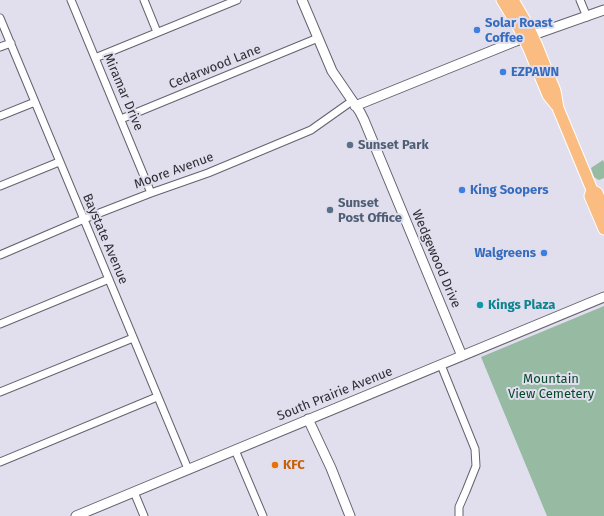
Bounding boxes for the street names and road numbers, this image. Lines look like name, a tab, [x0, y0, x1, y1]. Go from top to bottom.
street label: Cedarwood Lane	[167, 41, 263, 93]
street label: Miramar Drive	[100, 51, 146, 133]
street label: Moore Avenue	[132, 149, 216, 193]
street label: Baystate Avenue	[79, 191, 131, 287]
street label: Wedgewood Drive	[408, 207, 464, 311]
street label: South Prairie Avenue	[275, 364, 395, 424]

